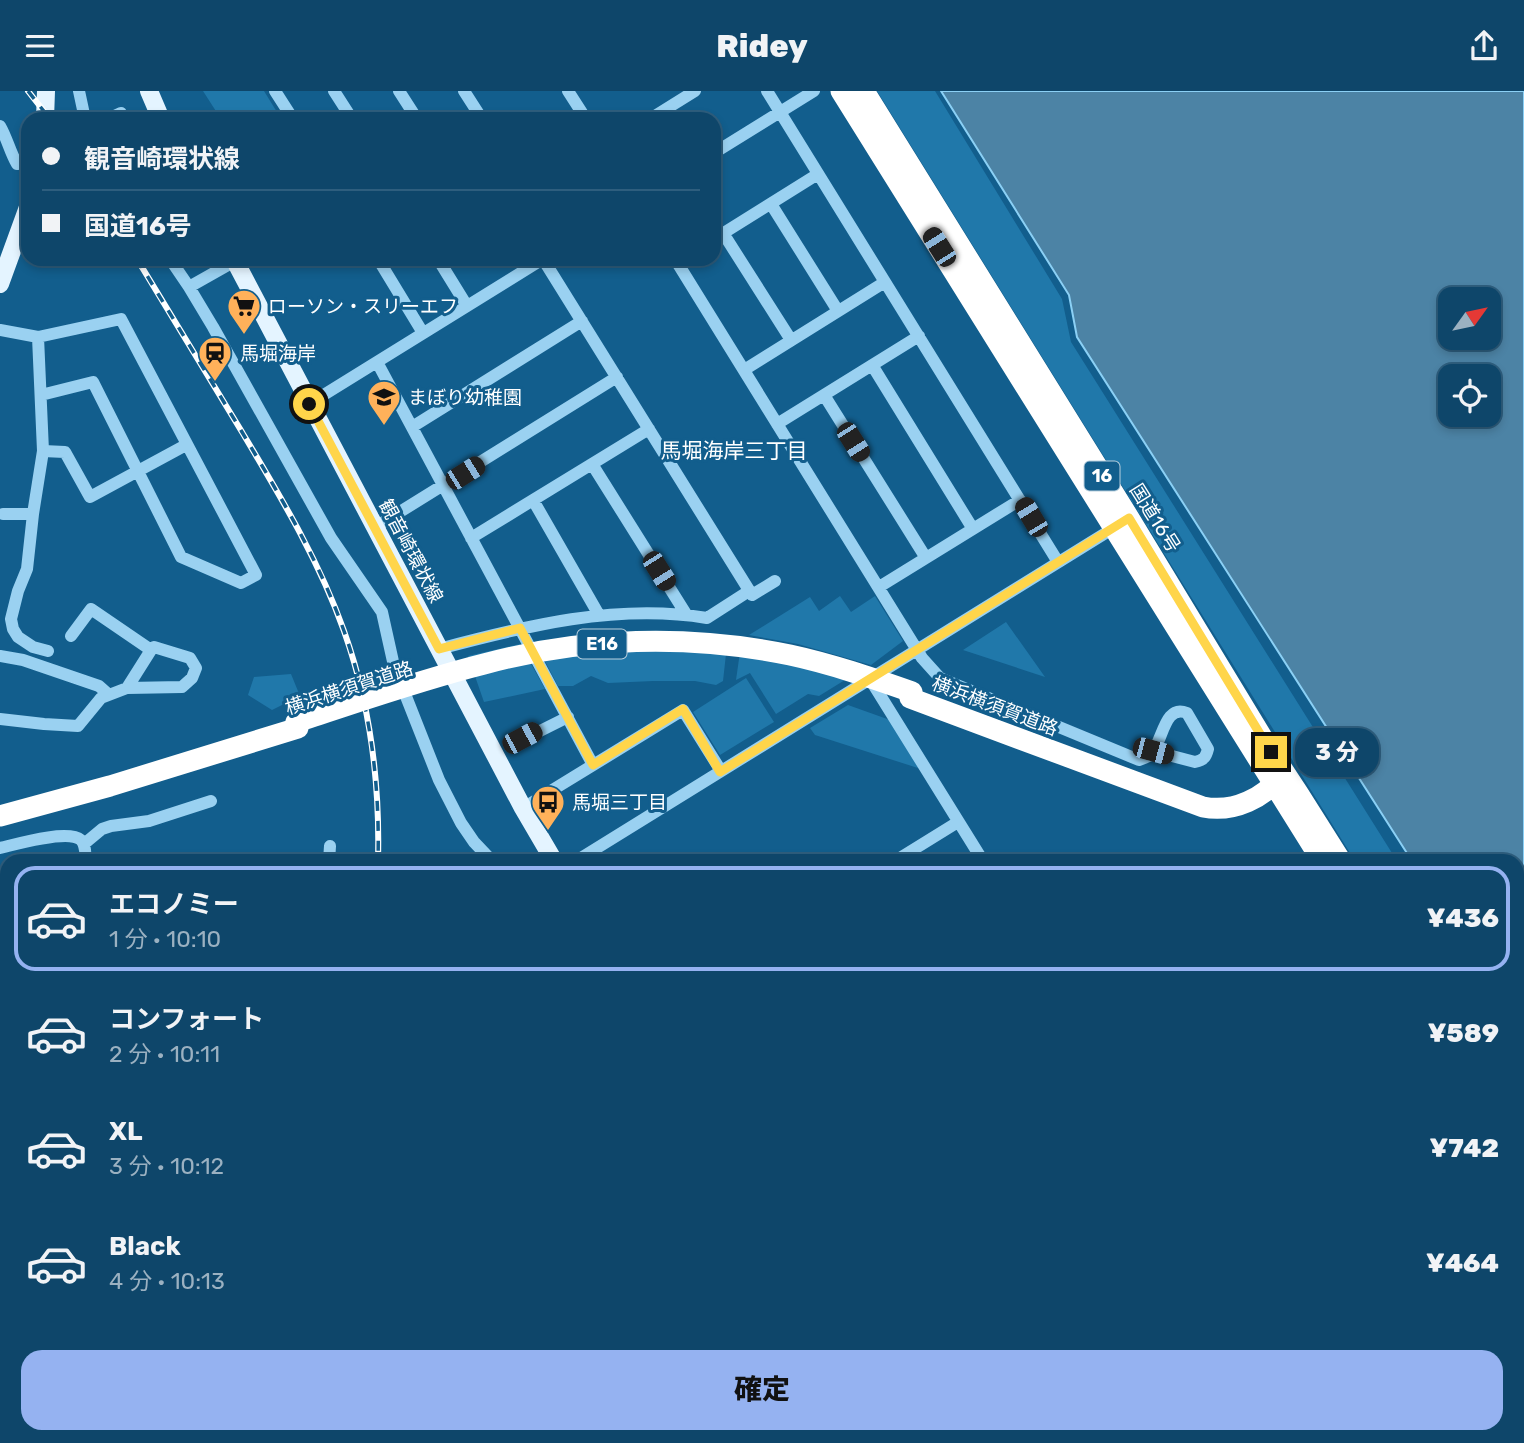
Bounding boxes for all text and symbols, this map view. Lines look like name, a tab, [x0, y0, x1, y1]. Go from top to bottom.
icon: menu	[21, 27, 59, 65]
text: Ridey	[716, 27, 808, 65]
icon: share	[1465, 27, 1503, 65]
text: 観音崎環状線	[84, 144, 240, 175]
text: 国道16号	[84, 211, 192, 242]
car	[919, 224, 960, 270]
supermarket icon: ローソン・スリーエフ	[225, 287, 263, 336]
north arrow	[1438, 287, 1502, 350]
map controls	[1438, 287, 1501, 427]
place label: ローソン・スリーエフ	[268, 295, 458, 318]
station icon: 馬堀海岸	[196, 334, 234, 383]
place label: 馬堀海岸	[240, 342, 316, 365]
button: locate	[1438, 364, 1501, 427]
school or university icon: まぼり幼稚園	[365, 378, 403, 427]
place label: まぼり幼稚園	[408, 386, 522, 409]
route start	[293, 388, 325, 420]
car	[833, 419, 874, 465]
district label: 馬堀海岸三丁目	[661, 438, 808, 463]
car	[442, 453, 489, 493]
road number: 16	[1084, 461, 1120, 491]
street label: 国道16号	[1125, 479, 1185, 557]
car	[1012, 494, 1051, 540]
street label: 観音崎環状線	[374, 495, 448, 607]
car	[639, 548, 680, 594]
road number: E16	[578, 629, 626, 659]
street label: 横浜横須賀道路	[282, 657, 416, 719]
street label: 横浜横須賀道路	[929, 671, 1061, 741]
car	[499, 719, 546, 757]
callout: 3 分	[1296, 727, 1380, 777]
car	[1130, 735, 1177, 767]
route end	[1255, 736, 1287, 768]
text: 3 分	[1315, 738, 1359, 766]
bus stop icon: 馬堀三丁目	[529, 783, 567, 832]
place label: 馬堀三丁目	[572, 791, 667, 814]
icon: car	[25, 887, 88, 950]
text: エコノミー	[109, 889, 239, 920]
text: ¥436	[1427, 903, 1499, 934]
text: 1 分 · 10:10	[109, 925, 221, 953]
icon: car	[25, 1002, 88, 1065]
text: コンフォート	[109, 1004, 264, 1035]
text: ¥589	[1428, 1018, 1499, 1049]
text: 2 分 · 10:11	[109, 1040, 220, 1068]
text: XL	[109, 1116, 142, 1147]
icon: car	[25, 1117, 88, 1180]
text: ¥742	[1430, 1133, 1499, 1164]
text: 3 分 · 10:12	[109, 1152, 224, 1180]
text: Black	[109, 1231, 181, 1262]
icon: car	[25, 1232, 88, 1295]
text: ¥464	[1426, 1248, 1499, 1279]
text: 4 分 · 10:13	[109, 1267, 225, 1295]
button: 確定	[21, 1350, 1503, 1430]

